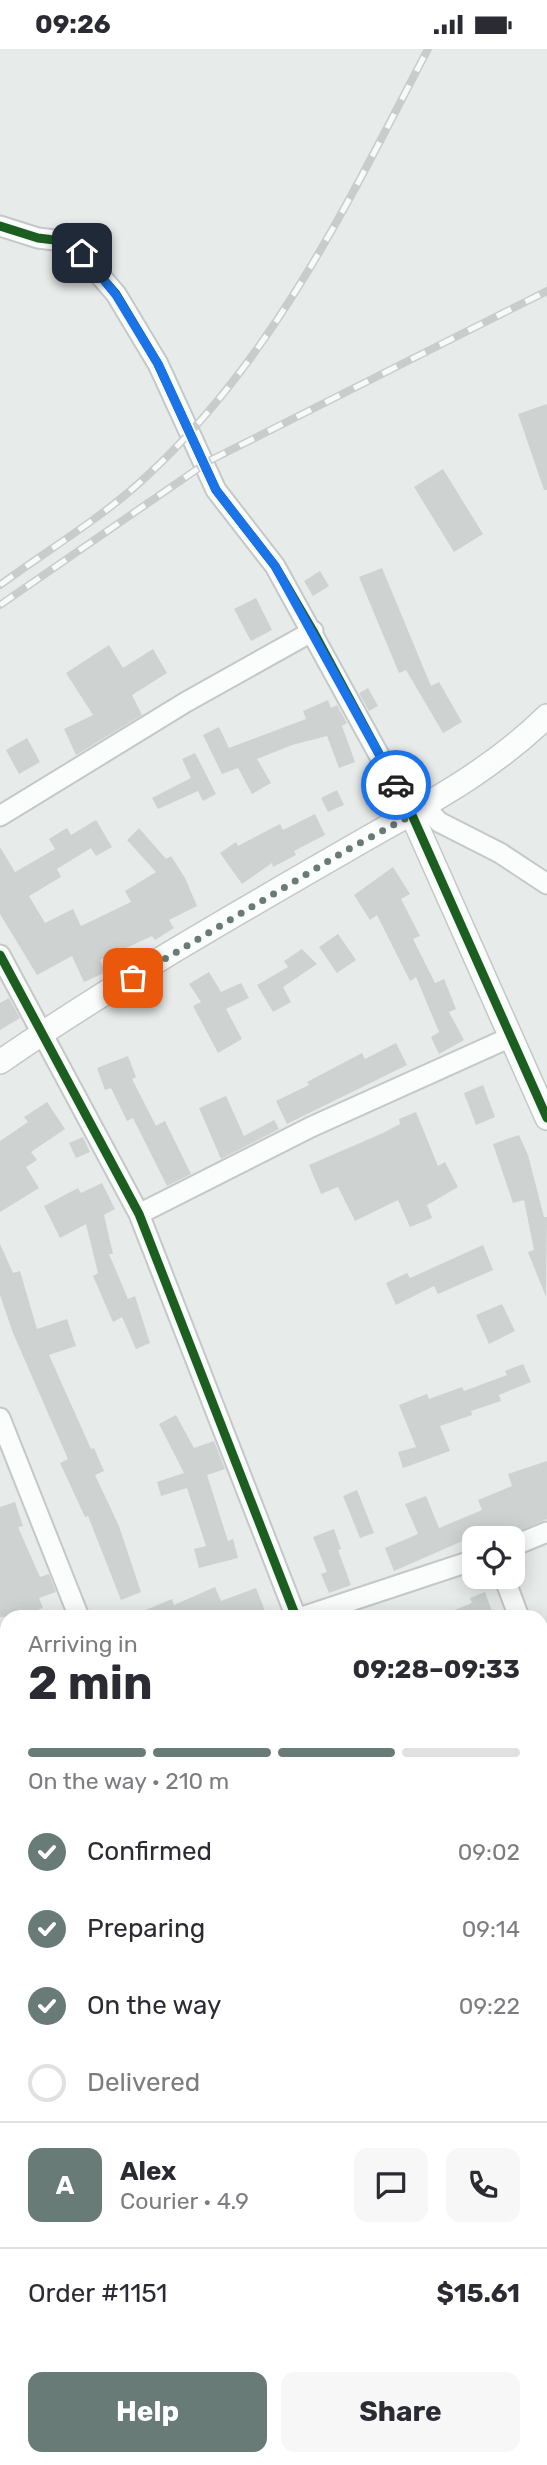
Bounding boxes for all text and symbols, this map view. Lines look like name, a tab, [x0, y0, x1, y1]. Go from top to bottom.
text: 09:26	[35, 9, 111, 40]
pin	[52, 223, 112, 283]
icon: home	[63, 234, 101, 272]
courier	[361, 750, 431, 820]
icon: car	[377, 766, 415, 804]
pin	[103, 948, 163, 1008]
icon: bag	[114, 959, 152, 997]
map controls	[462, 1526, 525, 1589]
button: locate	[462, 1526, 525, 1589]
text: Arriving in	[28, 1630, 138, 1658]
text: 09:28–09:33	[353, 1654, 520, 1685]
text: 2 min	[28, 1656, 153, 1711]
text: On the way · 210 m	[28, 1767, 229, 1795]
icon: check	[28, 1833, 66, 1871]
text: Confirmed	[87, 1836, 212, 1867]
text: 09:02	[458, 1838, 520, 1866]
icon: check	[28, 1910, 66, 1948]
text: Preparing	[87, 1913, 205, 1944]
text: 09:14	[462, 1915, 520, 1943]
icon: check	[28, 1987, 66, 2025]
text: On the way	[87, 1990, 221, 2021]
text: 09:22	[459, 1992, 520, 2020]
text: Delivered	[87, 2067, 200, 2098]
button: chat	[354, 2148, 428, 2222]
button: phone	[446, 2148, 520, 2222]
text: Alex	[120, 2156, 176, 2187]
text: A	[56, 2170, 74, 2201]
text: Courier · 4.9	[120, 2187, 249, 2215]
text: Order #1151	[28, 2278, 167, 2309]
text: $15.61	[436, 2278, 520, 2309]
button: Help	[28, 2372, 267, 2452]
button: Share	[281, 2372, 520, 2452]

